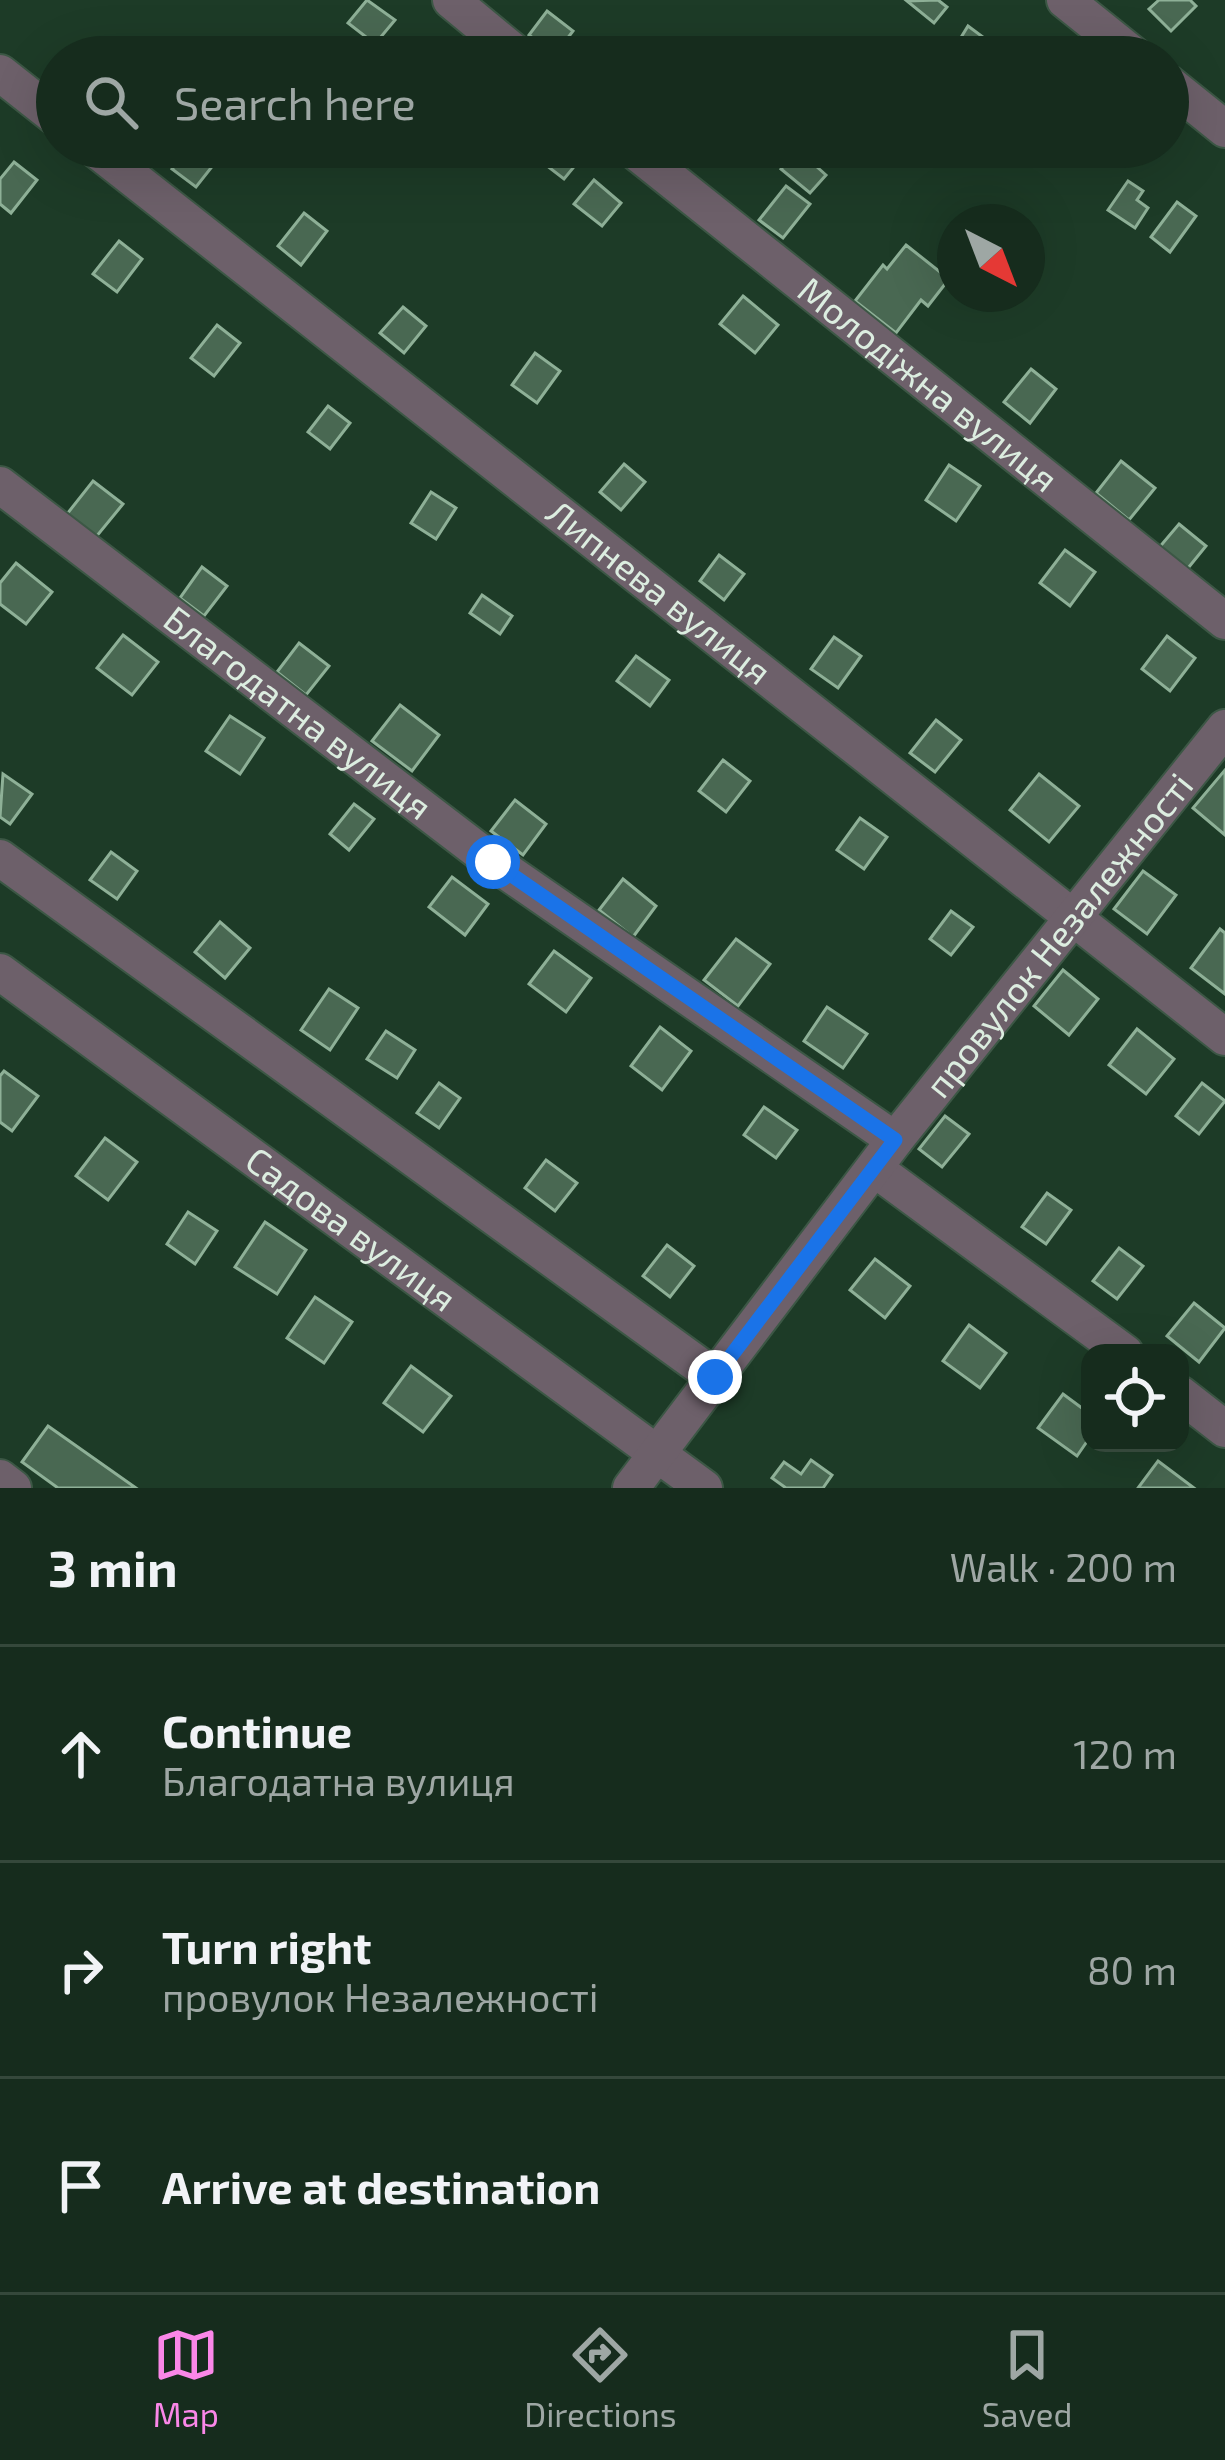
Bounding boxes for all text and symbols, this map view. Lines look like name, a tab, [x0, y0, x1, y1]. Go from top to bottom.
search box	[36, 36, 1189, 168]
icon: search	[78, 69, 144, 135]
text: Search here	[174, 75, 416, 129]
north arrow	[937, 204, 1045, 312]
street label: Молодіжна вулиця	[791, 267, 1067, 500]
street label: Липнева вулиця	[539, 489, 781, 692]
street label: Благодатна вулиця	[156, 596, 441, 828]
street label: провулок Незалежності	[915, 764, 1201, 1105]
route start	[466, 835, 520, 889]
street label: Садова вулиця	[238, 1137, 465, 1319]
map controls	[1081, 1344, 1189, 1452]
button: locate	[1081, 1344, 1189, 1452]
route end	[688, 1350, 742, 1404]
text: 3 min	[48, 1536, 178, 1597]
text: Walk · 200 m	[950, 1543, 1177, 1590]
text: Continue	[162, 1703, 352, 1757]
icon: ahead	[48, 1721, 114, 1787]
text: 120 m	[1073, 1730, 1177, 1777]
text: Благодатна вулиця	[162, 1757, 515, 1804]
text: Turn right	[162, 1919, 371, 1973]
icon: right	[48, 1937, 114, 2003]
text: 80 m	[1087, 1946, 1177, 1993]
text: провулок Незалежності	[162, 1973, 599, 2020]
icon: arrive	[48, 2153, 114, 2219]
text: Arrive at destination	[162, 2159, 600, 2213]
tab: Map	[153, 2322, 219, 2434]
tab: Directions	[524, 2322, 676, 2434]
tab: Saved	[982, 2322, 1072, 2434]

